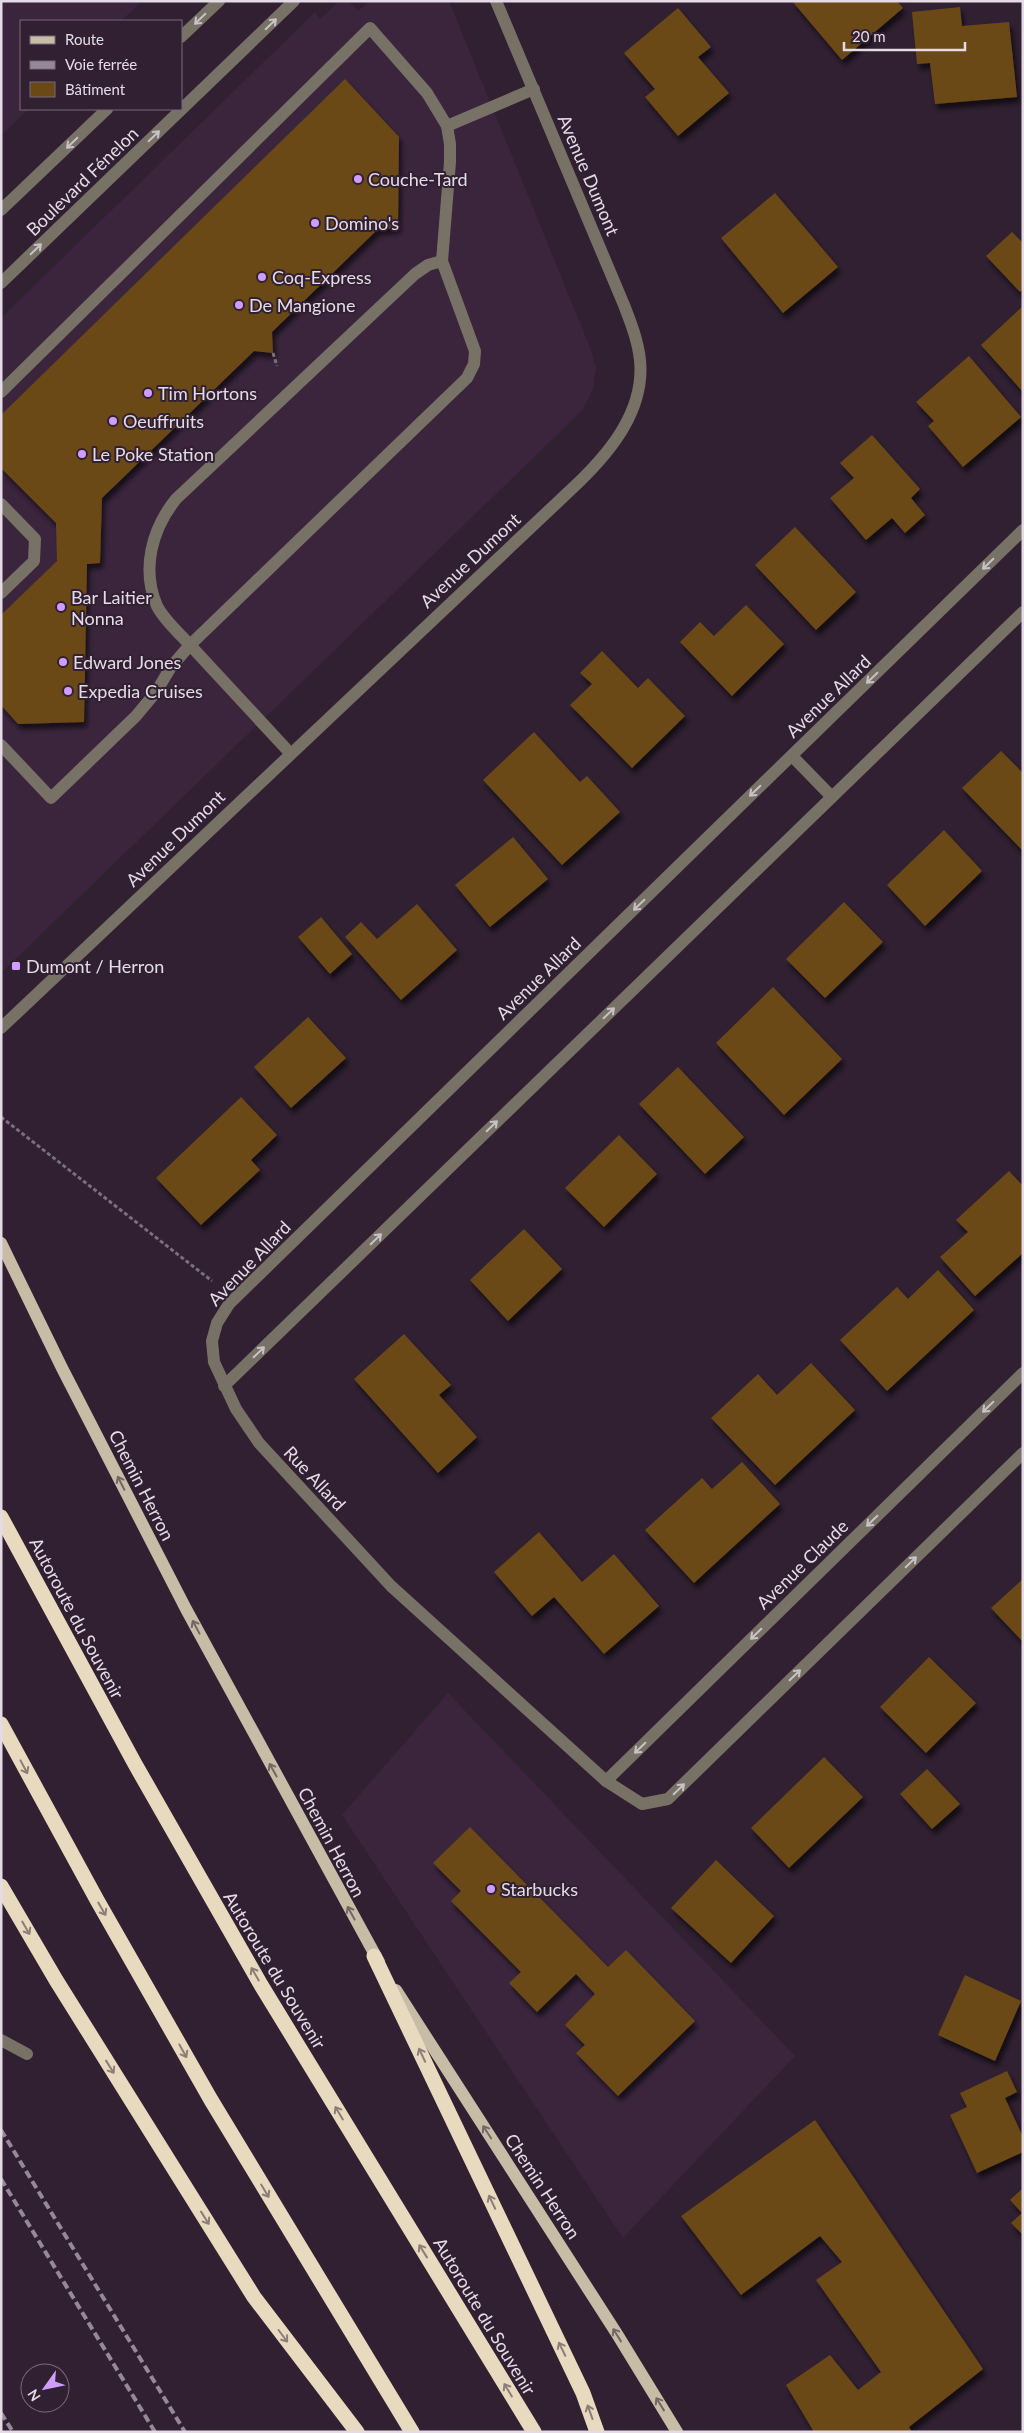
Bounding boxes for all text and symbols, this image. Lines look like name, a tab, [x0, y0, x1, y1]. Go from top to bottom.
one-way arrow	[194, 13, 206, 25]
one-way arrow	[264, 18, 277, 30]
legend	[20, 20, 182, 110]
scale bar	[844, 20, 965, 52]
text: 20 m	[852, 27, 886, 45]
text: Route	[65, 30, 104, 48]
text: Voie ferrée	[65, 55, 137, 73]
text: Bâtiment	[65, 80, 126, 98]
street label: Avenue Dumont	[554, 111, 625, 239]
street label: Boulevard Fénelon	[21, 122, 143, 240]
one-way arrow	[147, 130, 160, 142]
one-way arrow	[66, 136, 78, 148]
place label: Couche-Tard	[368, 168, 468, 190]
marker: Couche-Tard	[352, 173, 364, 185]
place label: Domino's	[325, 212, 399, 234]
marker: Domino's	[309, 217, 321, 229]
one-way arrow	[30, 243, 43, 255]
place label: Coq-Express	[272, 266, 372, 288]
marker: Coq-Express	[256, 271, 268, 283]
place label: De Mangione	[249, 294, 356, 316]
marker: De Mangione	[233, 299, 245, 311]
place label: Tim Hortons	[158, 382, 257, 404]
marker: Tim Hortons	[142, 387, 154, 399]
place label: Oeuffruits	[123, 410, 204, 432]
marker: Oeuffruits	[107, 415, 119, 427]
place label: Le Poke Station	[92, 443, 214, 465]
marker: Le Poke Station	[76, 448, 88, 460]
street label: Avenue Dumont	[415, 508, 525, 612]
one-way arrow	[982, 558, 994, 570]
place label: Bar Laitier Nonna	[71, 586, 152, 629]
marker: Bar Laitier Nonna	[55, 601, 67, 613]
street label: Avenue Allard	[781, 650, 875, 742]
place label: Edward Jones	[73, 651, 181, 673]
marker: Edward Jones	[57, 656, 69, 668]
one-way arrow	[865, 672, 878, 684]
place label: Expedia Cruises	[78, 680, 203, 702]
marker: Expedia Cruises	[62, 685, 74, 697]
street label: Avenue Dumont	[121, 785, 229, 891]
one-way arrow	[749, 785, 761, 797]
one-way arrow	[633, 899, 645, 911]
street label: Avenue Allard	[491, 932, 585, 1024]
place label: Dumont / Herron	[26, 955, 164, 977]
marker: Dumont / Herron	[10, 960, 22, 972]
one-way arrow	[603, 1007, 615, 1019]
one-way arrow	[486, 1120, 499, 1132]
street label: Avenue Allard	[203, 1216, 295, 1310]
one-way arrow	[369, 1233, 382, 1245]
one-way arrow	[253, 1346, 265, 1358]
one-way arrow	[982, 1401, 994, 1413]
street label: Chemin Herron	[105, 1426, 179, 1544]
street label: Rue Allard	[280, 1441, 350, 1515]
one-way arrow	[116, 1476, 125, 1491]
one-way arrow	[866, 1514, 878, 1527]
street label: Avenue Claude	[752, 1515, 852, 1613]
street label: Autoroute du Souvenir	[25, 1534, 129, 1703]
one-way arrow	[905, 1556, 918, 1568]
one-way arrow	[191, 1620, 201, 1635]
one-way arrow	[750, 1628, 762, 1640]
one-way arrow	[789, 1669, 801, 1681]
one-way arrow	[634, 1742, 646, 1754]
one-way arrow	[20, 1759, 30, 1773]
one-way arrow	[268, 1763, 278, 1778]
street label: Chemin Herron	[294, 1783, 370, 1901]
one-way arrow	[673, 1783, 685, 1795]
place label: Starbucks	[501, 1878, 578, 1900]
marker: Starbucks	[485, 1883, 497, 1895]
street label: Autoroute du Souvenir	[219, 1887, 331, 2053]
one-way arrow	[98, 1902, 108, 1916]
one-way arrow	[346, 1906, 355, 1921]
one-way arrow	[21, 1920, 31, 1934]
one-way arrow	[250, 1966, 260, 1981]
one-way arrow	[178, 2043, 188, 2058]
one-way arrow	[417, 2048, 427, 2063]
one-way arrow	[105, 2059, 115, 2073]
one-way arrow	[333, 2106, 343, 2120]
one-way arrow	[482, 2125, 492, 2139]
street label: Chemin Herron	[501, 2129, 585, 2243]
one-way arrow	[260, 2183, 270, 2197]
one-way arrow	[487, 2195, 496, 2210]
one-way arrow	[200, 2211, 210, 2225]
street label: Autoroute du Souvenir	[429, 2233, 541, 2399]
one-way arrow	[418, 2245, 428, 2259]
one-way arrow	[612, 2328, 622, 2342]
one-way arrow	[278, 2329, 289, 2342]
one-way arrow	[557, 2342, 566, 2357]
north arrow	[20, 2363, 70, 2413]
one-way arrow	[503, 2384, 513, 2398]
text: N	[24, 2386, 44, 2405]
one-way arrow	[655, 2398, 665, 2412]
one-way arrow	[585, 2405, 594, 2420]

